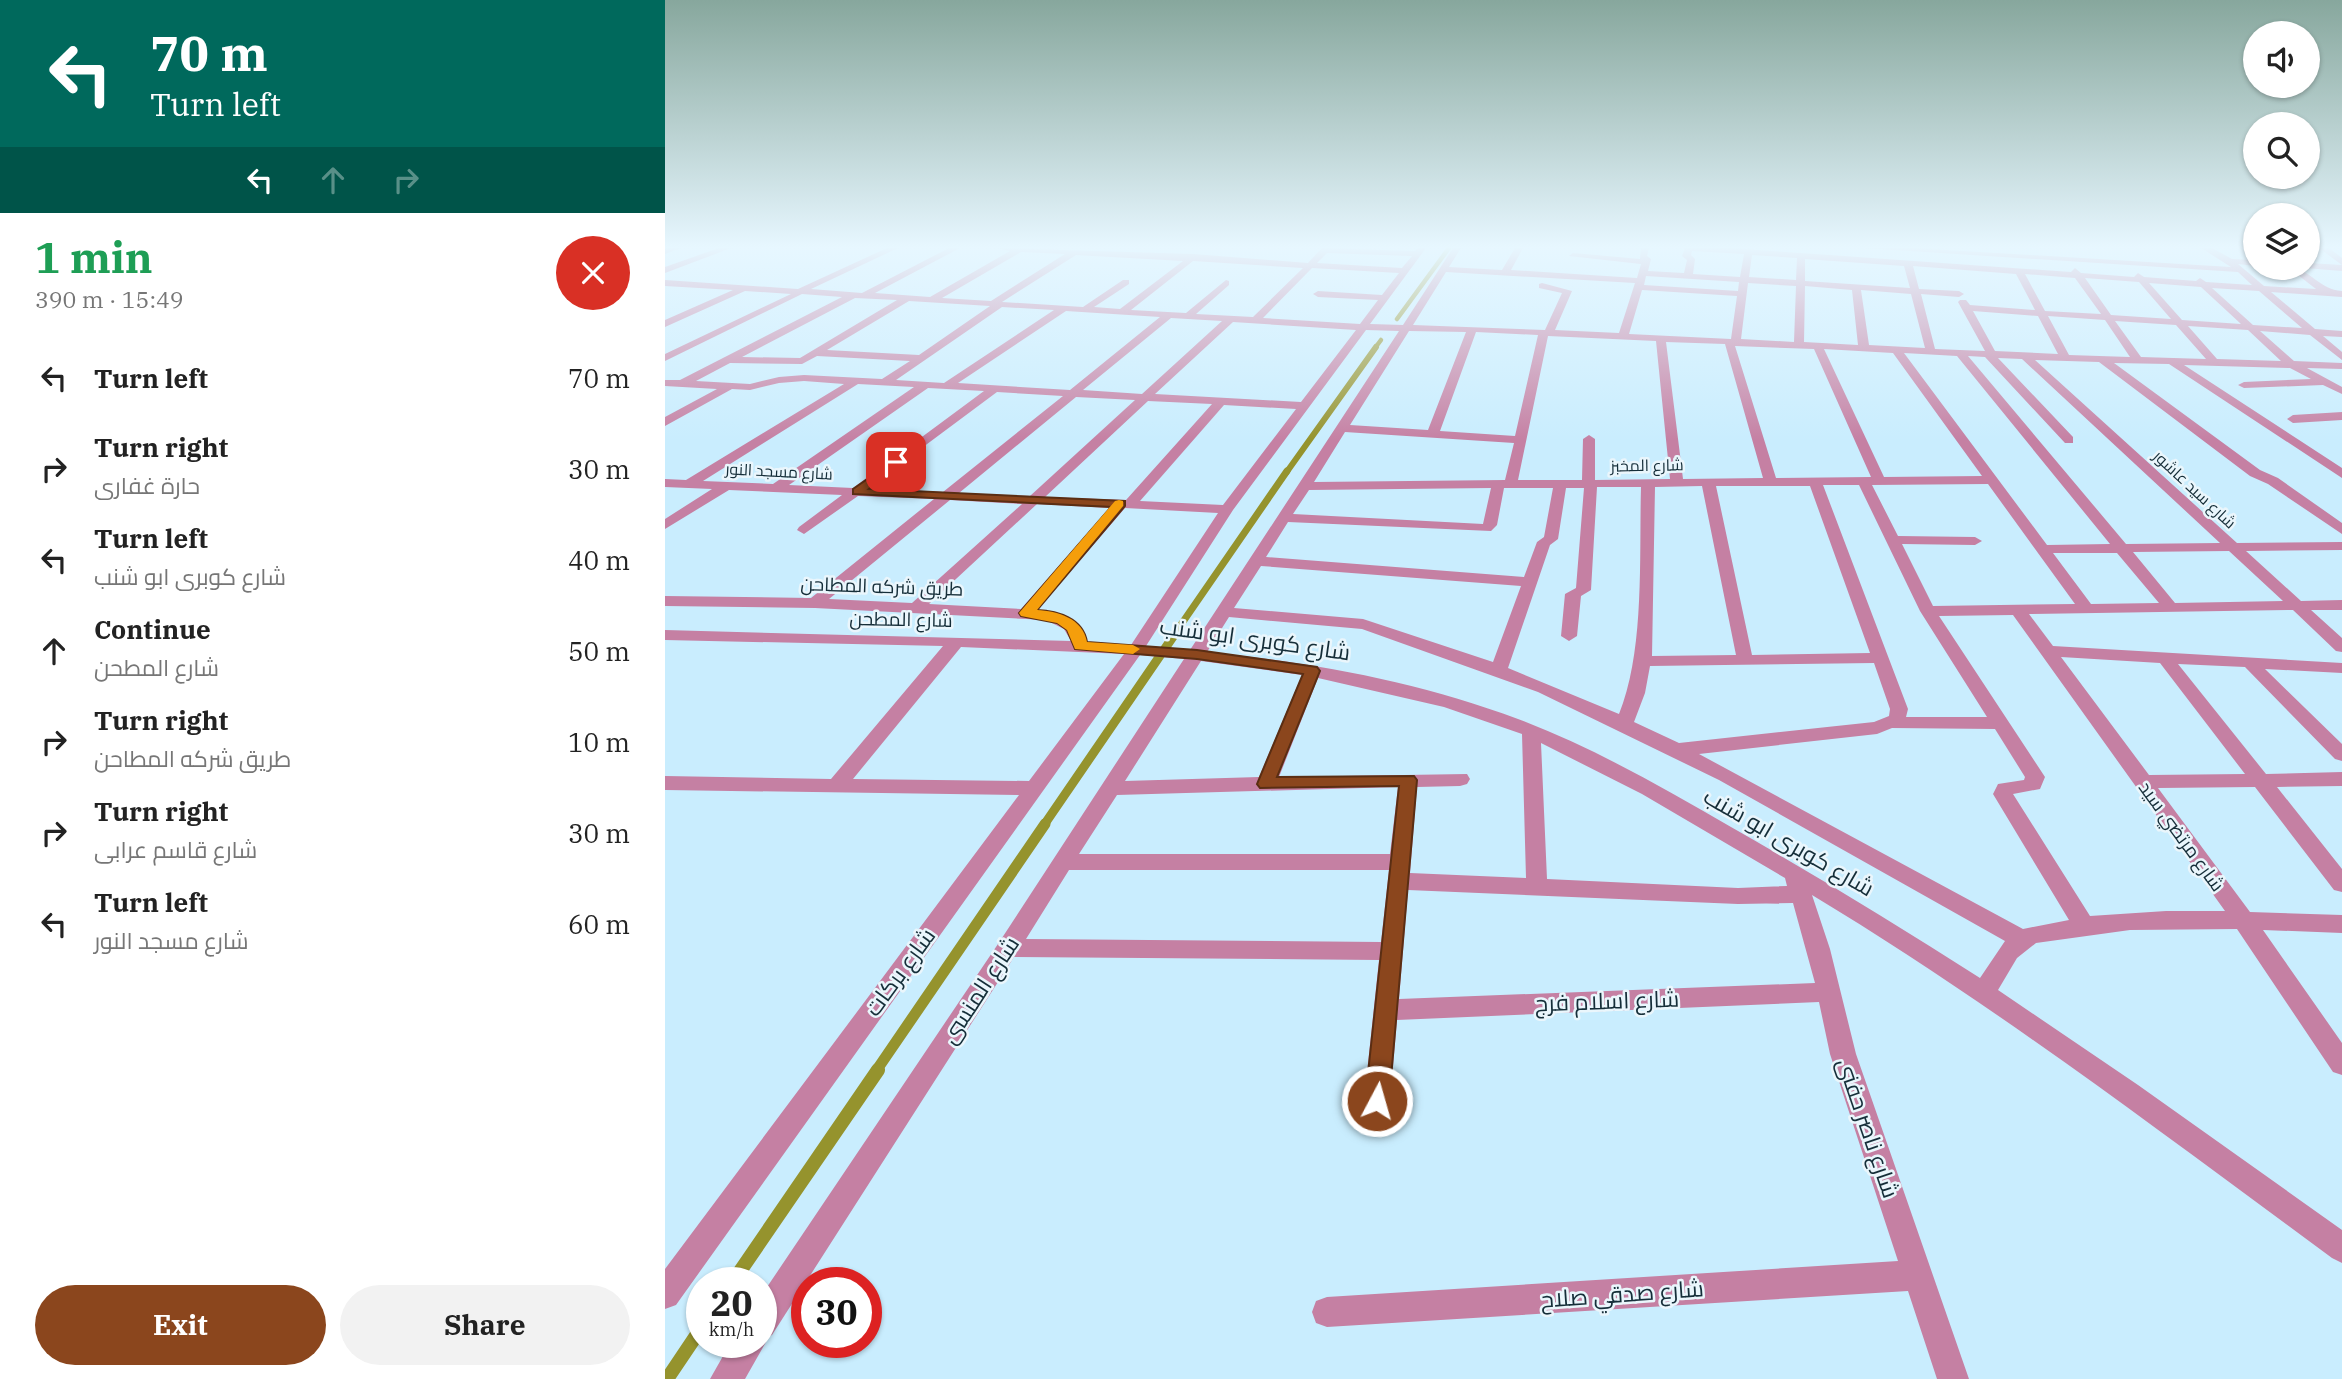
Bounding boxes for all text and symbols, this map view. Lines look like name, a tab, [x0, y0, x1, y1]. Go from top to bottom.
text: 70 m	[150, 21, 268, 84]
map controls	[2243, 21, 2320, 280]
button: sound	[2243, 21, 2320, 98]
icon: left	[35, 28, 126, 119]
text: Turn left	[150, 83, 281, 125]
button: search	[2243, 112, 2320, 189]
icon: left	[241, 161, 279, 199]
icon: ahead	[314, 161, 352, 199]
icon: right	[387, 161, 425, 199]
button: layers	[2243, 203, 2320, 280]
text: 1 min	[35, 230, 153, 285]
button: close	[556, 236, 630, 310]
text: 390 m · 15:49	[35, 284, 184, 314]
icon: left	[35, 359, 73, 397]
text: Turn left	[94, 361, 208, 395]
text: 70 m	[568, 361, 630, 395]
text: Turn right	[94, 430, 228, 464]
pin	[866, 432, 926, 492]
icon: arrive	[877, 443, 915, 481]
street label: شارع سيد عاشور	[2147, 445, 2241, 534]
icon: right	[35, 450, 73, 488]
text: 30 m	[568, 452, 630, 486]
street label: شارع المخبز	[1609, 454, 1684, 478]
street label: شارع مسجد النور	[724, 458, 833, 486]
text: حارة غفارى	[94, 470, 200, 500]
text: Turn left	[94, 521, 208, 555]
icon: left	[35, 541, 73, 579]
text: 40 m	[568, 543, 630, 577]
text: شارع كوبرى ابو شنب	[94, 561, 286, 591]
street label: طريق شركه المطاحن	[800, 571, 964, 602]
street label: شارع المطحن	[849, 606, 953, 634]
street label: شارع كوبرى ابو شنب	[1158, 610, 1352, 668]
text: Continue	[94, 612, 211, 646]
icon: ahead	[35, 632, 73, 670]
text: 50 m	[568, 634, 630, 668]
text: شارع المطحن	[94, 652, 219, 682]
text: Turn right	[94, 703, 228, 737]
icon: right	[35, 723, 73, 761]
text: 10 m	[568, 725, 630, 759]
text: طريق شركه المطاحن	[94, 743, 291, 773]
street label: شارع مرتضي سيد	[2131, 776, 2230, 898]
street label: شارع كوبرى ابو شنب	[1698, 780, 1880, 904]
text: Turn right	[94, 794, 228, 828]
icon: right	[35, 814, 73, 852]
text: 30 m	[568, 816, 630, 850]
text: شارع قاسم عرابى	[94, 834, 257, 864]
text: Turn left	[94, 885, 208, 919]
icon: left	[35, 905, 73, 943]
text: 60 m	[568, 907, 630, 941]
street label: شارع بركات	[857, 921, 943, 1023]
text: شارع مسجد النور	[94, 925, 249, 955]
street label: شارع المنسى	[933, 930, 1027, 1050]
street label: شارع اسلام فرج	[1534, 982, 1680, 1020]
street label: شارع ناصر حفنى	[1829, 1054, 1907, 1202]
position arrow	[1340, 1064, 1414, 1138]
speed limit sign: 30	[791, 1267, 882, 1358]
street label: شارع صدقي صلاح	[1539, 1272, 1705, 1318]
text: 20	[710, 1280, 753, 1326]
button: Exit	[35, 1285, 326, 1365]
button: Share	[340, 1285, 630, 1365]
text: km/h	[709, 1318, 754, 1341]

